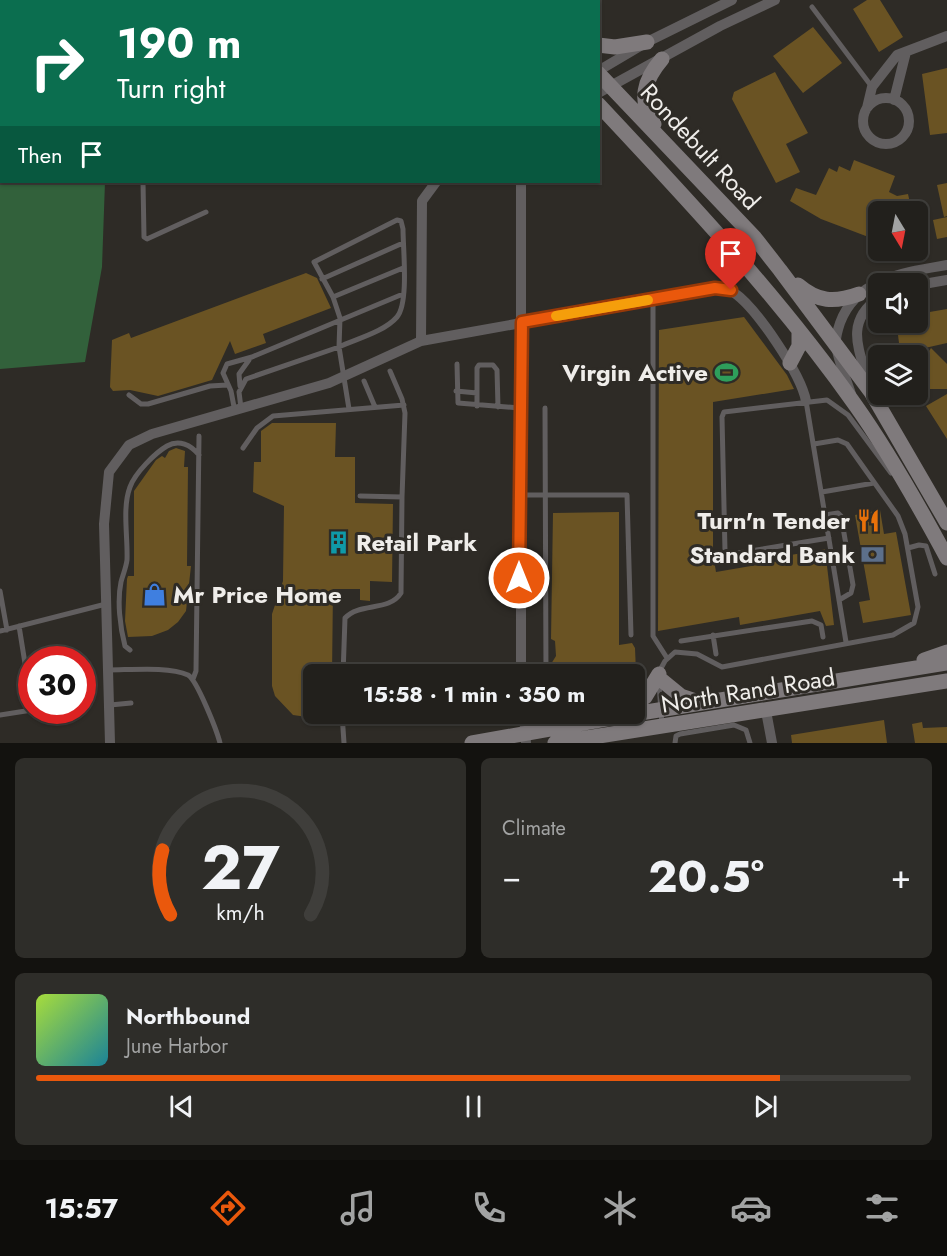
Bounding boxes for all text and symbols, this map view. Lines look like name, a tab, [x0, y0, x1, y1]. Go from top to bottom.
text: 190 m	[117, 13, 241, 74]
icon: right	[18, 24, 96, 102]
text: Turn right	[117, 69, 225, 108]
street label: Rondebult Road	[632, 76, 768, 218]
icon: arrive	[75, 138, 108, 171]
text: Then	[18, 139, 63, 171]
north arrow	[868, 201, 928, 261]
map controls	[868, 201, 928, 405]
pin	[705, 228, 756, 290]
icon: arrive	[714, 237, 747, 270]
button: sound	[868, 273, 928, 333]
button: layers	[868, 345, 928, 405]
place label: Virgin Active	[561, 355, 708, 390]
sports icon: Virgin Active	[713, 360, 739, 386]
place label: Turn'n Tender	[698, 503, 850, 538]
restaurant icon: Turn'n Tender	[855, 508, 881, 534]
place label: Retail Park	[356, 525, 477, 560]
building icon: Retail Park	[325, 530, 351, 556]
place label: Standard Bank	[689, 537, 855, 572]
bank icon: Standard Bank	[860, 542, 886, 568]
position arrow	[487, 546, 551, 610]
place label: Mr Price Home	[173, 577, 342, 612]
shop icon: Mr Price Home	[142, 582, 168, 608]
speed limit sign: 30	[18, 646, 96, 724]
street label: North Rand Road	[658, 659, 837, 722]
text: 15:58 · 1 min · 350 m	[363, 678, 585, 710]
text: Climate	[502, 814, 566, 843]
text: 27	[201, 822, 280, 912]
text: 20.5°	[648, 844, 764, 909]
text: −	[502, 853, 521, 900]
text: +	[891, 853, 911, 900]
text: km/h	[216, 897, 265, 928]
text: Northbound	[126, 1000, 250, 1032]
text: June Harbor	[126, 1032, 228, 1061]
icon: previous	[165, 1090, 198, 1123]
icon: pause	[457, 1090, 490, 1123]
icon: next	[749, 1090, 782, 1123]
icon: directions	[207, 1187, 249, 1229]
icon: music	[337, 1187, 379, 1229]
icon: phone	[468, 1187, 510, 1229]
icon: climate	[599, 1187, 641, 1229]
icon: car	[730, 1187, 772, 1229]
icon: filters	[861, 1187, 903, 1229]
text: 15:57	[44, 1189, 118, 1228]

